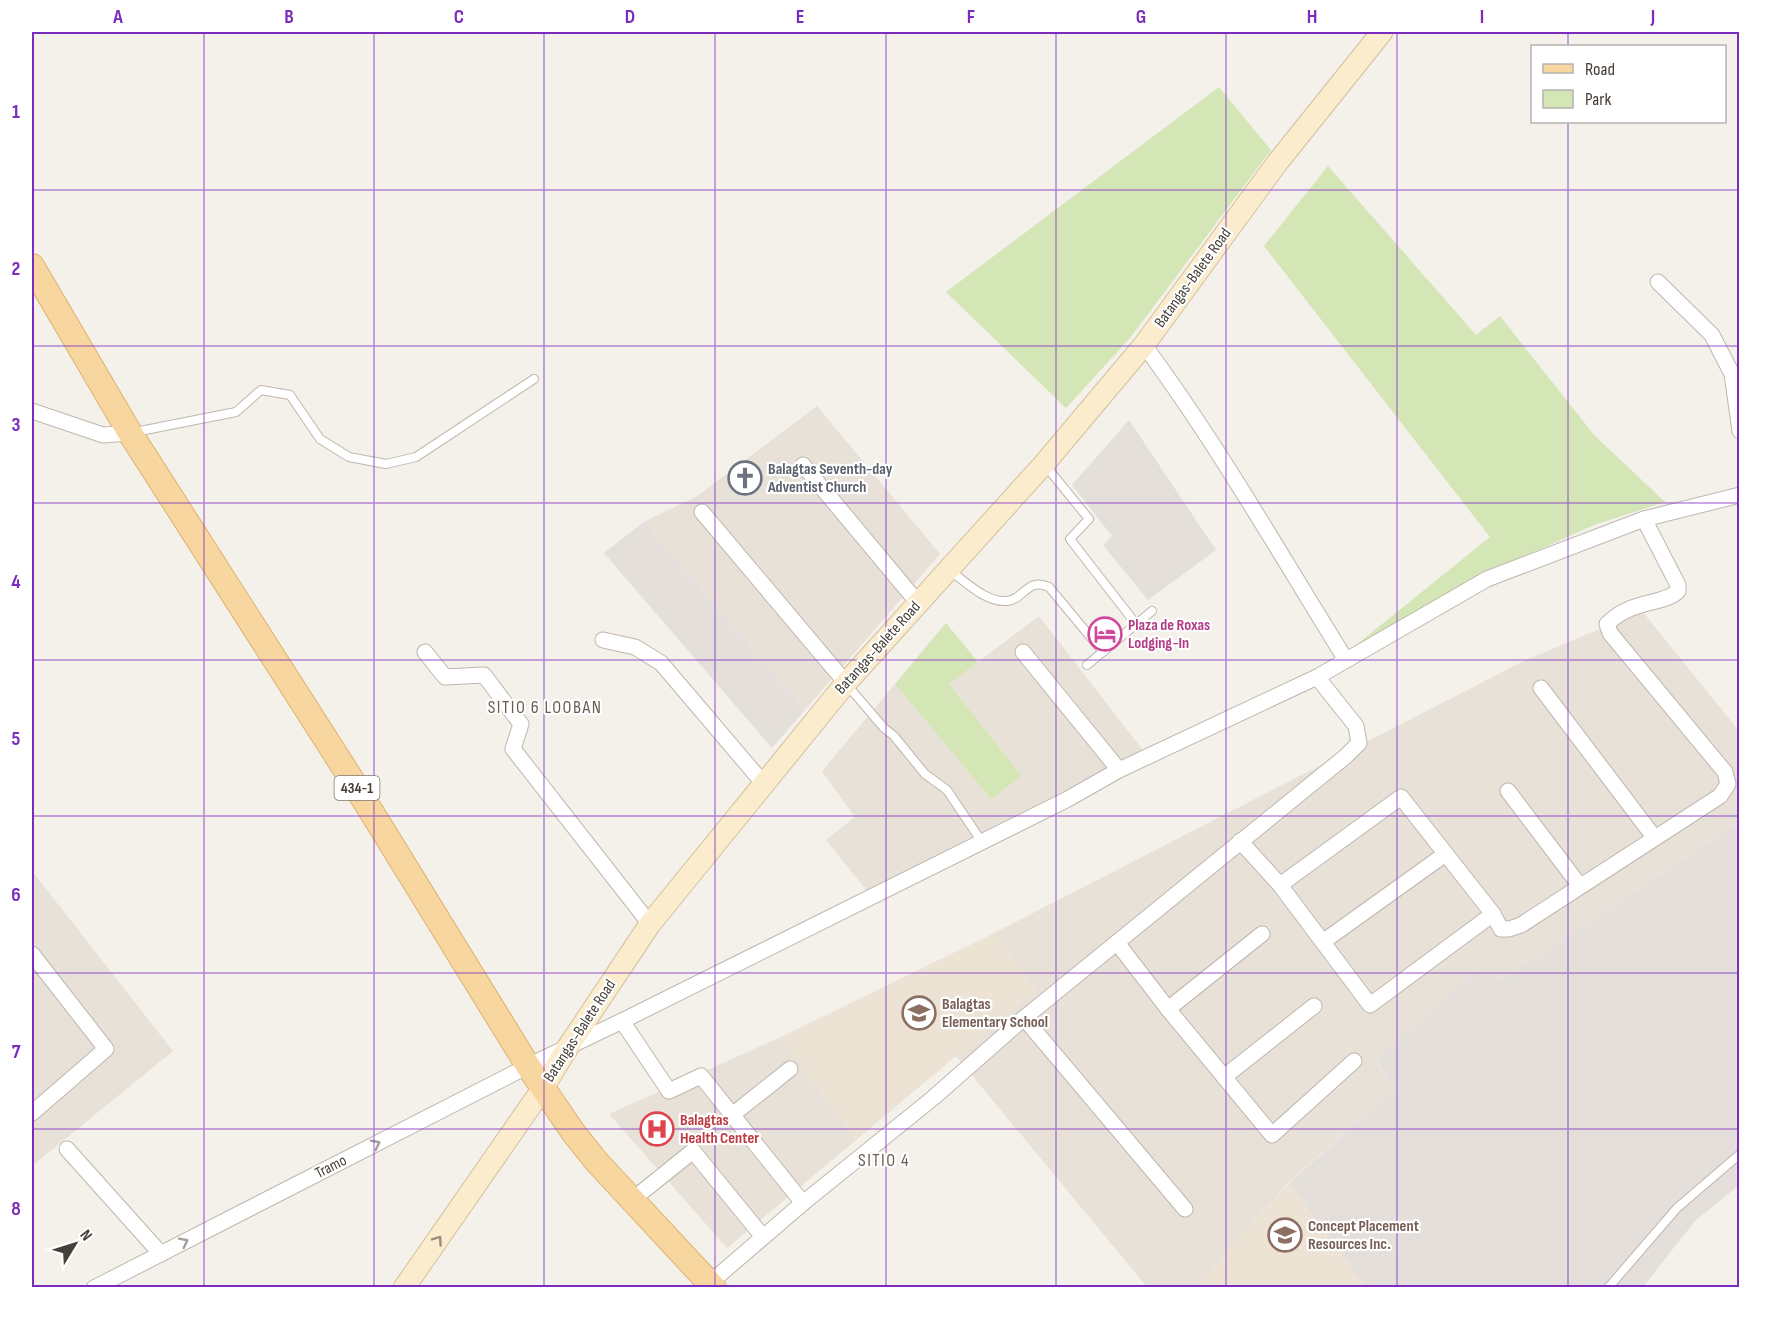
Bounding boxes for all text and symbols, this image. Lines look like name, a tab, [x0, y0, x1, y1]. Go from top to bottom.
text: A	[112, 5, 123, 29]
text: B	[284, 5, 294, 29]
text: C	[454, 5, 464, 29]
text: D	[625, 5, 635, 29]
text: E	[796, 5, 804, 29]
text: F	[967, 5, 975, 29]
text: G	[1136, 5, 1146, 29]
text: H	[1307, 5, 1317, 29]
text: I	[1480, 5, 1484, 29]
text: J	[1650, 5, 1655, 29]
legend	[1531, 45, 1726, 123]
text: Road	[1585, 59, 1615, 80]
text: Park	[1585, 89, 1611, 110]
text: 1	[12, 100, 20, 124]
street label: Batangas-Balete Road	[1151, 225, 1235, 331]
text: 2	[12, 257, 20, 281]
text: 3	[12, 413, 21, 437]
church icon: Balagtas Seventh-day Adventist Church	[727, 460, 763, 496]
place label: Balagtas Seventh-day Adventist Church	[767, 460, 893, 497]
text: 4	[11, 570, 21, 594]
street label: Batangas-Balete Road	[831, 598, 925, 698]
hotel icon: Plaza de Roxas Lodging-In	[1087, 616, 1123, 652]
place label: Plaza de Roxas Lodging-In	[1128, 616, 1210, 653]
district label: SITIO 6 LOOBAN	[488, 697, 602, 718]
text: 5	[12, 727, 21, 751]
road number: 434-1	[334, 776, 380, 800]
text: 6	[11, 883, 21, 907]
street label: Batangas-Balete Road	[540, 976, 620, 1086]
school or university icon: Balagtas Elementary School	[901, 995, 937, 1031]
place label: Balagtas Elementary School	[942, 995, 1048, 1032]
text: 7	[12, 1040, 21, 1064]
hospital icon: Balagtas Health Center	[639, 1111, 675, 1147]
place label: Balagtas Health Center	[680, 1111, 759, 1148]
one-way arrow	[369, 1140, 380, 1152]
district label: SITIO 4	[858, 1150, 910, 1171]
street label: Tramo	[312, 1151, 350, 1183]
text: 8	[11, 1197, 21, 1221]
north arrow	[45, 1214, 105, 1274]
school or university icon: Concept Placement Resources Inc.	[1267, 1217, 1303, 1253]
place label: Concept Placement Resources Inc.	[1308, 1217, 1419, 1254]
text: N	[76, 1226, 96, 1245]
one-way arrow	[431, 1235, 442, 1246]
one-way arrow	[178, 1238, 189, 1250]

